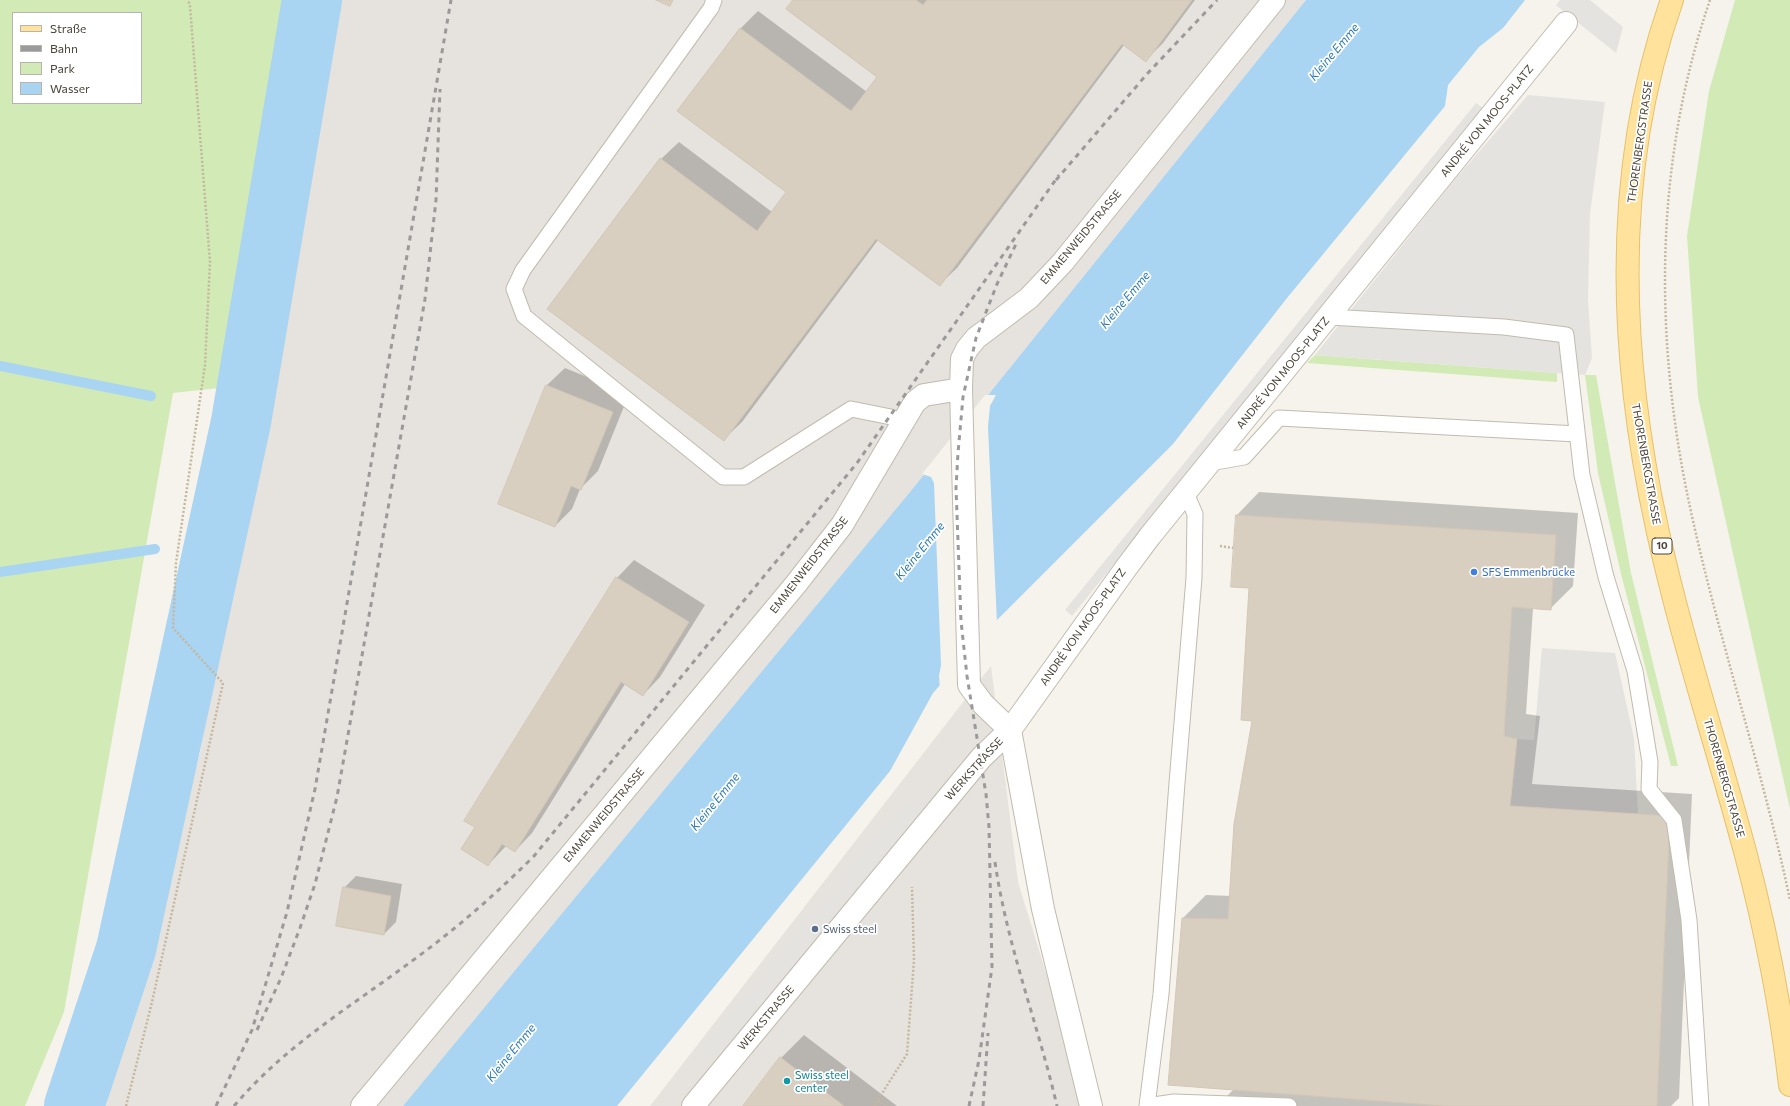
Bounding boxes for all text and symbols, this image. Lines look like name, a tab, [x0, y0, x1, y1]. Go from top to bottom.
legend	[12, 12, 142, 104]
water label: Kleine Emme	[1306, 20, 1362, 84]
text: Straße	[50, 21, 86, 35]
text: Bahn	[50, 41, 78, 55]
text: Park	[50, 61, 75, 75]
street label: ANDRÉ VON MOOS-PLATZ	[1438, 62, 1536, 180]
street label: THORENBERGSTRASSE	[1625, 80, 1655, 204]
text: Wasser	[50, 81, 90, 95]
street label: EMMENWEIDSTRASSE	[1038, 187, 1124, 287]
water label: Kleine Emme	[1097, 268, 1153, 332]
street label: ANDRÉ VON MOOS-PLATZ	[1234, 314, 1332, 432]
street label: THORENBERGSTRASSE	[1629, 402, 1663, 526]
street label: EMMENWEIDSTRASSE	[767, 514, 851, 616]
water label: Kleine Emme	[892, 519, 948, 583]
road number: 10	[1652, 538, 1672, 554]
place label: SFS Emmenbrücke	[1482, 565, 1575, 579]
street label: ANDRÉ VON MOOS-PLATZ	[1037, 566, 1129, 688]
marker: SFS Emmenbrücke	[1469, 567, 1479, 577]
street label: THORENBERGSTRASSE	[1701, 717, 1747, 839]
street label: WERKSTRASSE	[942, 735, 1006, 803]
street label: EMMENWEIDSTRASSE	[561, 765, 647, 865]
water label: Kleine Emme	[687, 770, 743, 834]
place label: Swiss steel	[823, 922, 877, 936]
marker: Swiss steel	[810, 924, 820, 934]
street label: WERKSTRASSE	[735, 983, 797, 1053]
water label: Kleine Emme	[483, 1021, 539, 1085]
place label: Swiss steel center	[795, 1068, 849, 1094]
marker: Swiss steel center	[782, 1076, 792, 1086]

